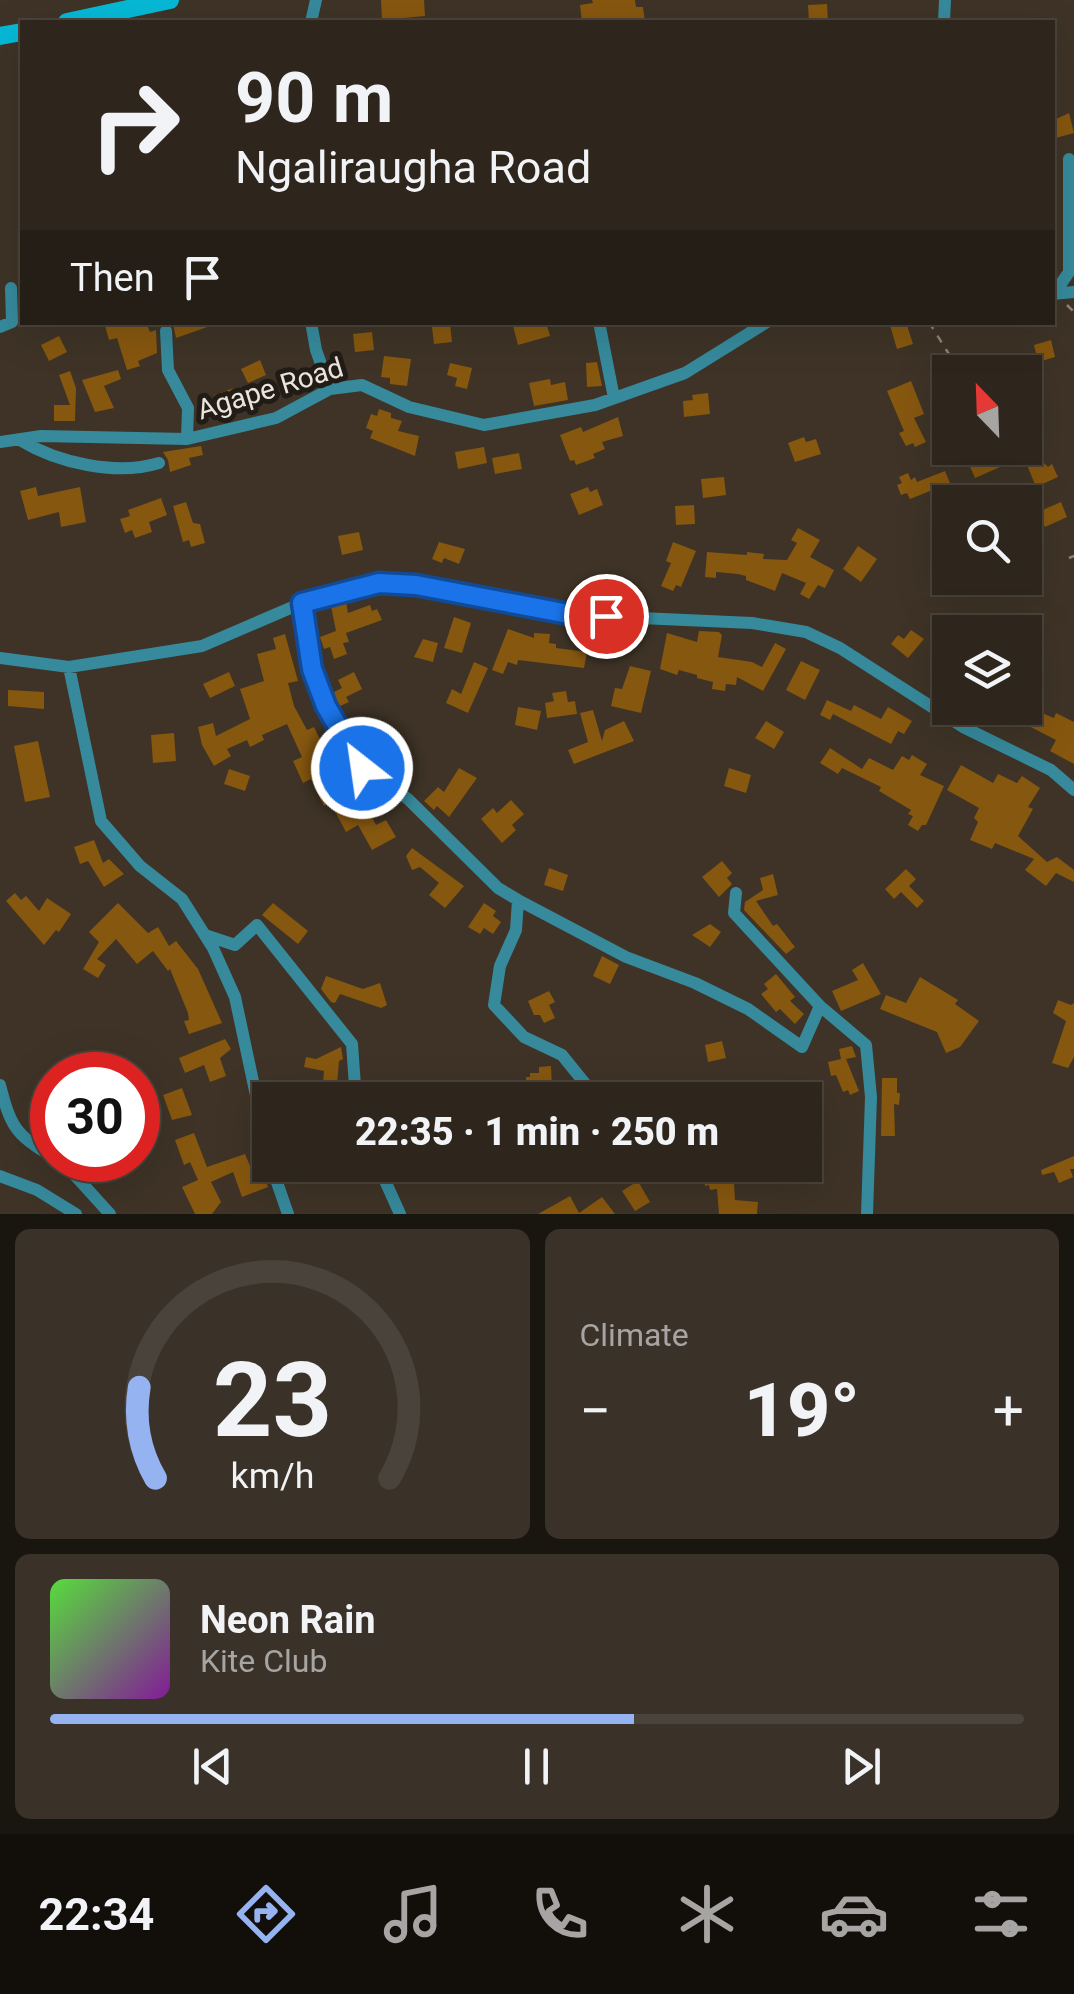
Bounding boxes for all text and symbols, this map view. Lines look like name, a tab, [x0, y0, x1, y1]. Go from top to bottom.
text: 90 m	[235, 57, 393, 139]
icon: right	[70, 60, 200, 190]
text: Ngaliraugha Road	[235, 141, 591, 194]
icon: arrive	[175, 250, 230, 305]
text: Then	[70, 256, 155, 300]
street label: Agape Road	[193, 351, 347, 426]
north arrow	[932, 355, 1042, 465]
map controls	[932, 355, 1042, 725]
button: search	[932, 485, 1042, 595]
pin	[564, 574, 649, 659]
icon: arrive	[579, 589, 634, 644]
button: layers	[932, 615, 1042, 725]
position arrow	[310, 716, 414, 820]
speed limit sign: 30	[30, 1052, 160, 1182]
text: 22:35 · 1 min · 250 m	[355, 1110, 719, 1154]
text: Climate	[580, 1316, 689, 1354]
text: 23	[213, 1340, 332, 1461]
text: 19°	[744, 1366, 860, 1454]
text: −	[580, 1379, 611, 1443]
text: +	[993, 1379, 1024, 1443]
text: km/h	[230, 1455, 314, 1497]
text: Neon Rain	[200, 1598, 376, 1642]
text: Kite Club	[200, 1642, 327, 1680]
icon: previous	[185, 1739, 240, 1794]
icon: pause	[509, 1739, 564, 1794]
icon: next	[834, 1739, 889, 1794]
icon: directions	[231, 1879, 301, 1949]
icon: music	[378, 1879, 448, 1949]
icon: phone	[525, 1879, 595, 1949]
icon: climate	[672, 1879, 742, 1949]
icon: car	[819, 1879, 889, 1949]
icon: filters	[966, 1879, 1036, 1949]
text: 22:34	[38, 1888, 154, 1941]

